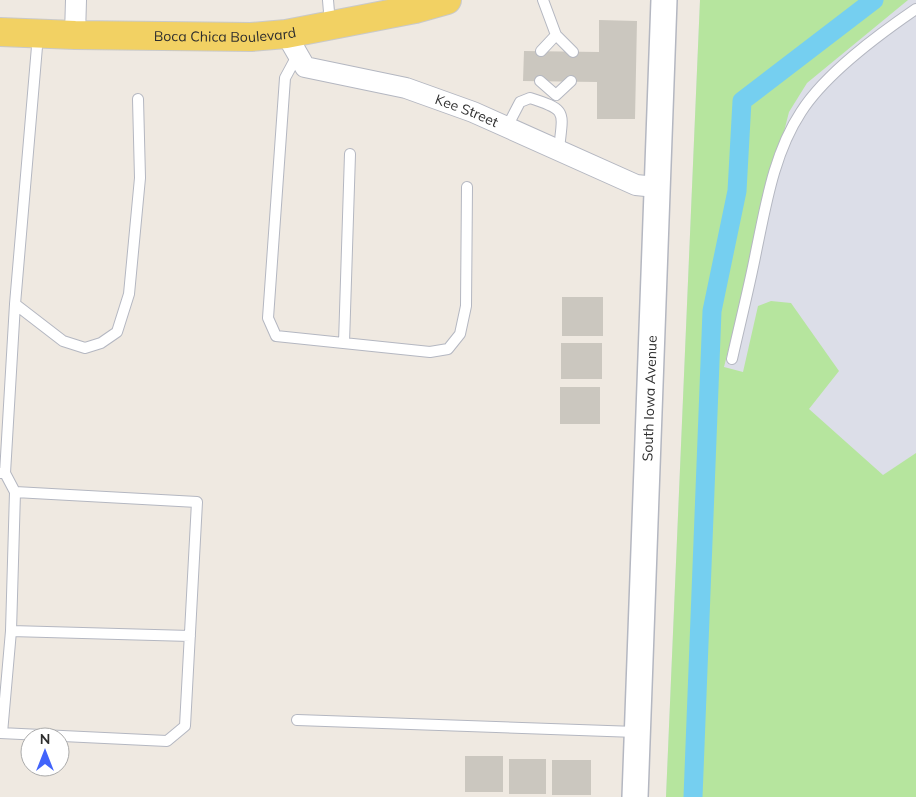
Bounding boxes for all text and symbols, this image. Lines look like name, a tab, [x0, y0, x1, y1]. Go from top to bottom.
street label: Boca Chica Boulevard	[154, 23, 297, 46]
street label: Kee Street	[433, 90, 501, 131]
street label: South Iowa Avenue	[638, 335, 661, 462]
north arrow	[20, 727, 70, 777]
text: N	[40, 730, 50, 748]

